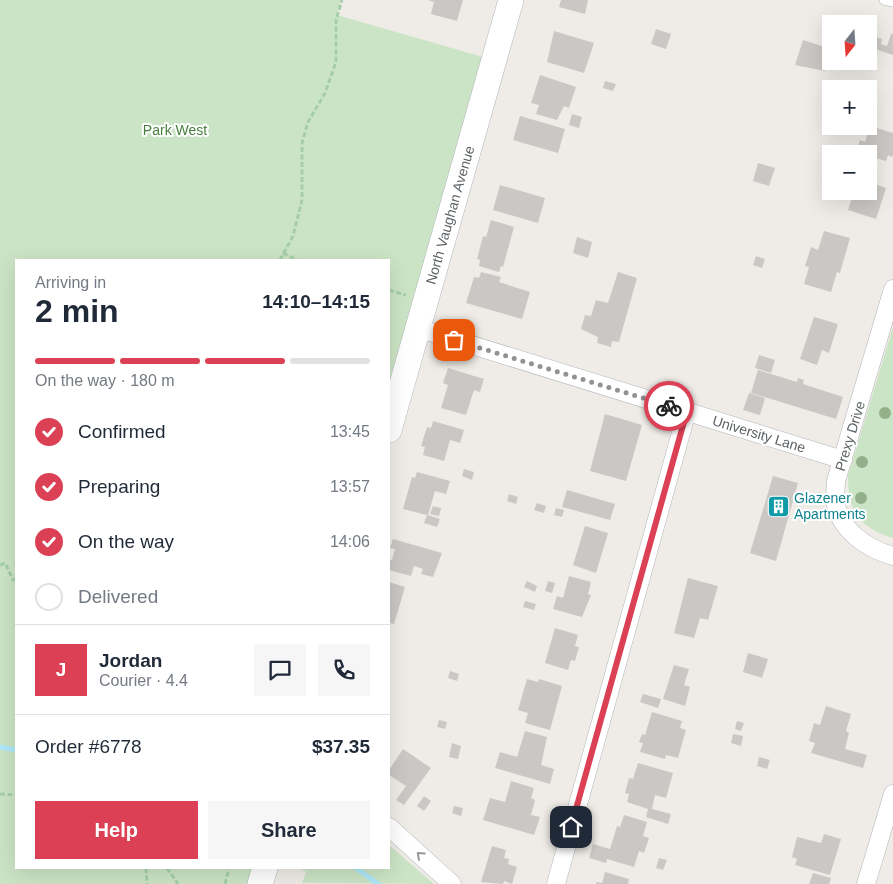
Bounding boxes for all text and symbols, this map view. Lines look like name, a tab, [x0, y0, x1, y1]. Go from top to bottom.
north arrow	[822, 15, 878, 70]
map controls	[822, 15, 877, 200]
button: +	[822, 80, 877, 135]
park label: Park West	[143, 122, 207, 138]
street label: North Vaughan Avenue	[423, 144, 478, 286]
button: −	[822, 145, 877, 200]
text: Arriving in	[35, 274, 106, 291]
text: 14:10–14:15	[262, 291, 370, 312]
text: 2 min	[35, 293, 119, 329]
pin	[433, 319, 475, 361]
icon: bag	[440, 326, 468, 354]
text: On the way · 180 m	[35, 372, 175, 389]
courier	[644, 381, 694, 431]
icon: bike	[655, 392, 683, 420]
street label: Prexy Drive	[832, 399, 868, 473]
street label: University Lane	[711, 412, 808, 456]
icon: check	[35, 418, 63, 446]
text: Confirmed	[78, 421, 166, 442]
text: 13:45	[330, 423, 370, 440]
icon: check	[35, 473, 63, 501]
text: Preparing	[78, 476, 160, 497]
text: 13:57	[330, 478, 370, 495]
place label: Glazener Apartments	[794, 490, 866, 522]
building icon: Glazener Apartments	[766, 494, 790, 518]
icon: check	[35, 528, 63, 556]
text: On the way	[78, 531, 174, 552]
text: 14:06	[330, 533, 370, 550]
text: Delivered	[78, 586, 158, 607]
button: chat	[254, 644, 306, 696]
button: phone	[318, 644, 370, 696]
text: Jordan	[99, 650, 162, 671]
text: J	[56, 659, 66, 680]
text: Courier · 4.4	[99, 672, 188, 689]
text: Order #6778	[35, 736, 142, 757]
text: $37.35	[312, 736, 370, 757]
button: Help	[35, 801, 198, 859]
button: Share	[208, 801, 370, 859]
pin	[550, 806, 592, 848]
icon: home	[557, 813, 585, 841]
one-way arrow	[417, 852, 426, 861]

